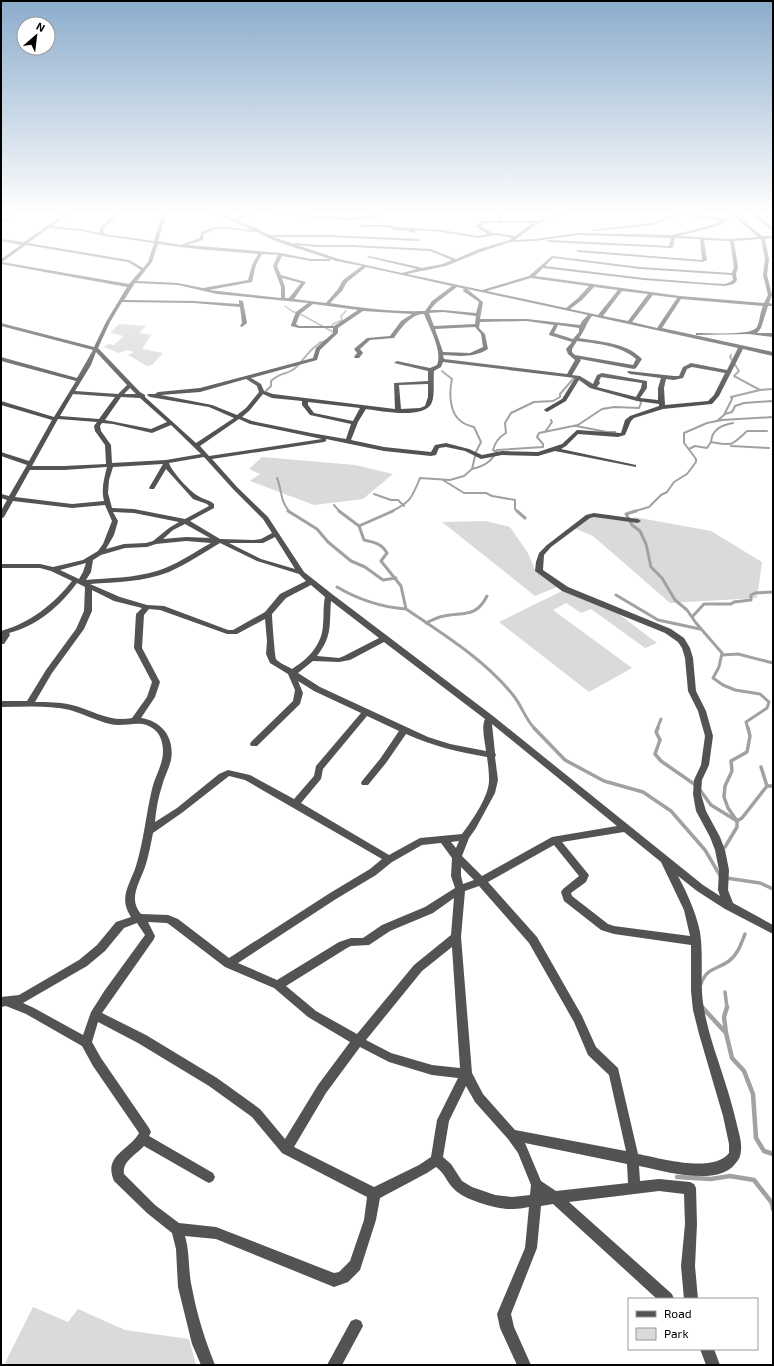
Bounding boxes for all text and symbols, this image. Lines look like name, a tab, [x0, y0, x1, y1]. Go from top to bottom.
north arrow	[16, 16, 56, 56]
text: N	[34, 19, 48, 34]
legend	[628, 1298, 758, 1350]
text: Road	[664, 1306, 692, 1320]
text: Park	[664, 1326, 689, 1340]

